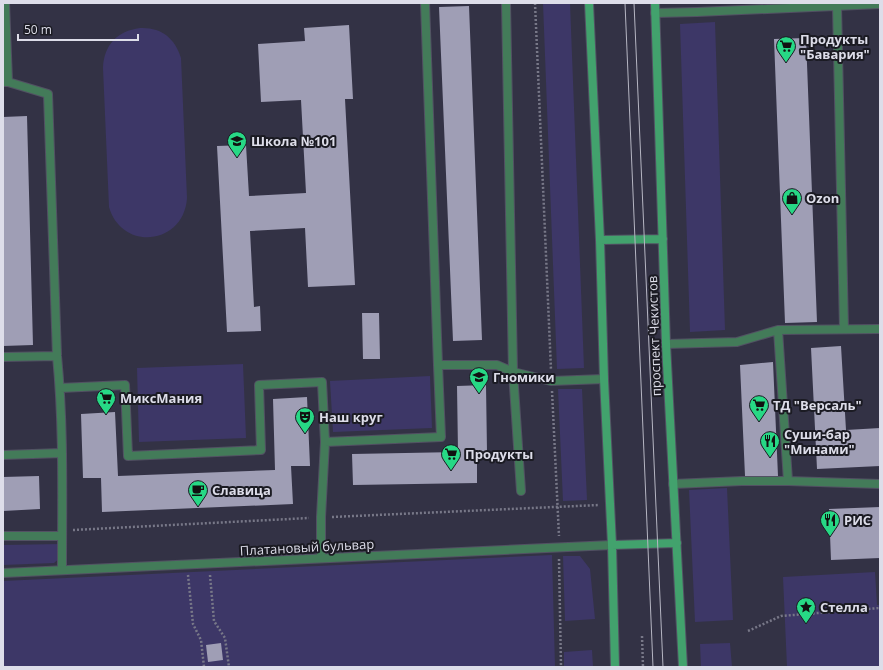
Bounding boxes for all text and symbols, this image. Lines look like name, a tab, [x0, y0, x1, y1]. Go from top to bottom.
scale bar	[18, 16, 138, 42]
text: 50 m	[24, 21, 52, 38]
place label: Продукты "Бавария"	[800, 30, 870, 63]
supermarket icon: Продукты "Бавария"	[775, 35, 797, 63]
school or university icon: Школа №101	[226, 130, 248, 158]
place label: Школа №101	[251, 132, 336, 150]
shop icon: Ozon	[781, 187, 803, 215]
place label: Ozon	[806, 189, 839, 207]
street label: проспект Чекистов	[643, 275, 665, 397]
school or university icon: Гномики	[468, 366, 490, 394]
place label: Гномики	[493, 368, 555, 386]
supermarket icon: МиксМания	[95, 387, 117, 415]
place label: МиксМания	[120, 389, 202, 407]
supermarket icon: ТД "Версаль"	[748, 394, 770, 422]
place label: ТД "Версаль"	[773, 396, 862, 414]
theatre icon: Наш круг	[294, 406, 316, 434]
place label: Наш круг	[319, 408, 383, 426]
place label: Суши-бар "Минами"	[784, 425, 855, 458]
restaurant icon: Суши-бар "Минами"	[759, 430, 781, 458]
supermarket icon: Продукты	[440, 443, 462, 471]
place label: Продукты	[465, 445, 533, 463]
cafe icon: Славица	[187, 479, 209, 507]
place label: Славица	[212, 481, 271, 499]
restaurant icon: РИС	[819, 509, 841, 537]
place label: РИС	[844, 511, 871, 529]
street label: Платановый бульвар	[239, 534, 375, 560]
place icon: Стелла	[795, 596, 817, 624]
place label: Стелла	[820, 598, 868, 616]

